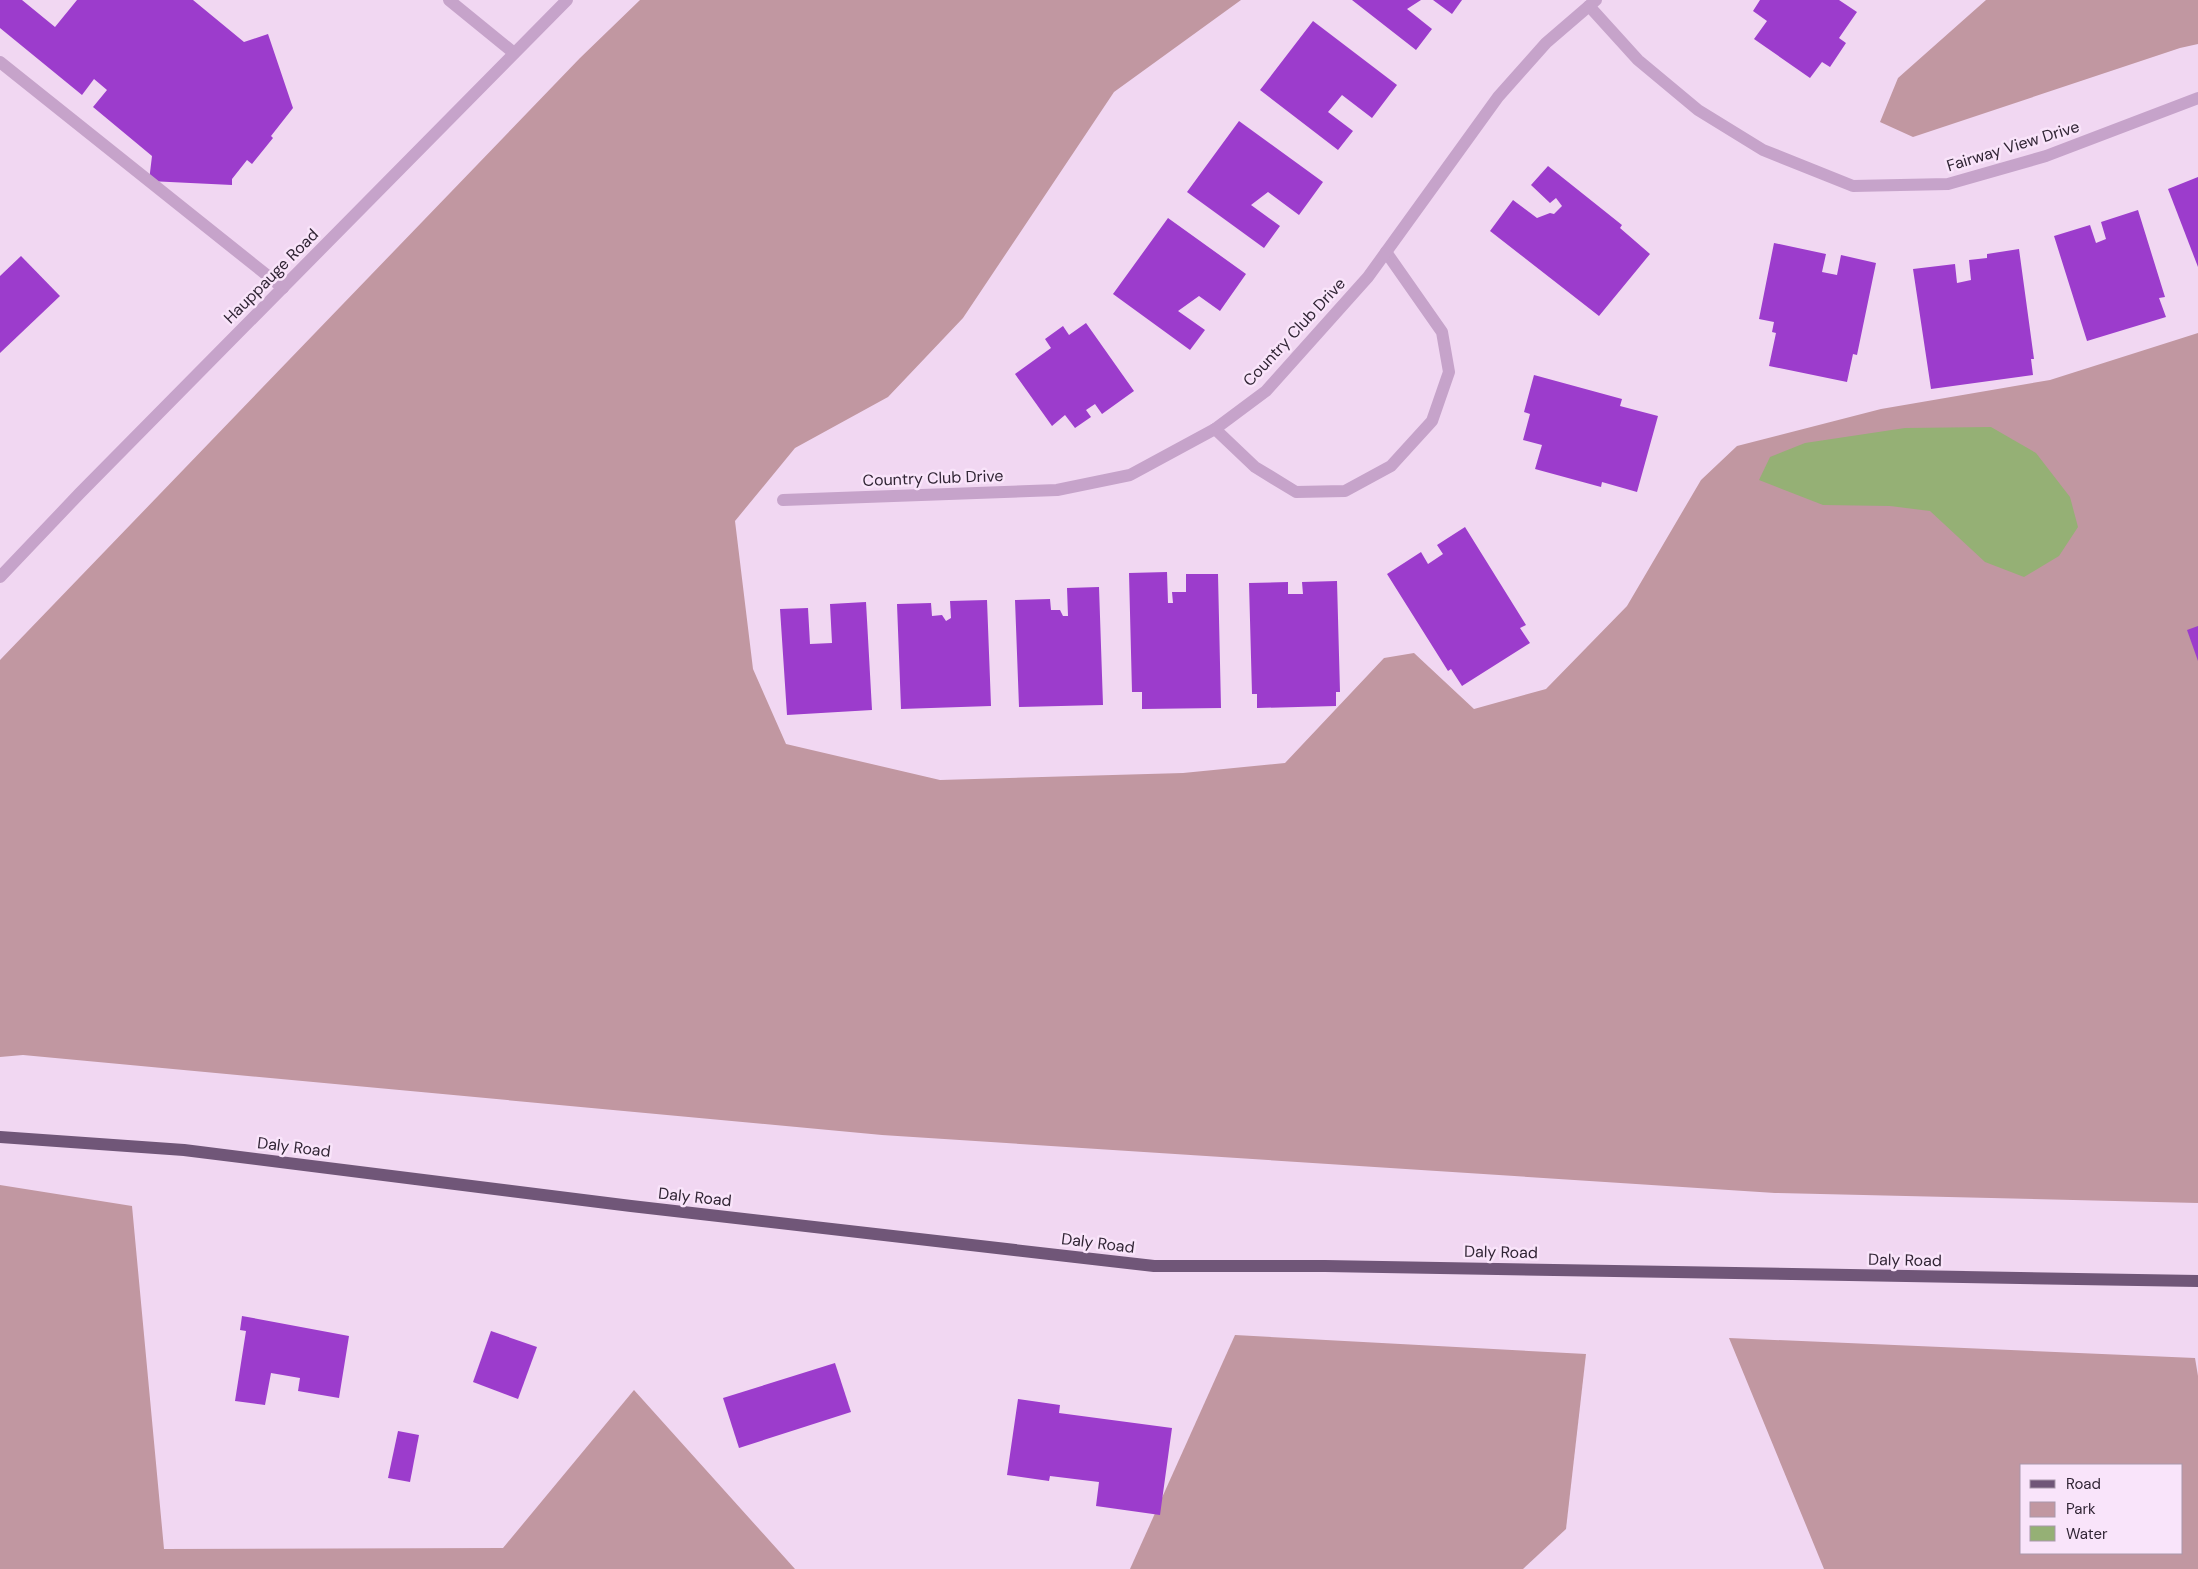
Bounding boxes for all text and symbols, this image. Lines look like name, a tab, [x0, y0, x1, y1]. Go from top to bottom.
street label: Fairway View Drive	[1944, 116, 2082, 176]
street label: Hauppauge Road	[219, 224, 323, 328]
street label: Country Club Drive	[1238, 273, 1350, 391]
street label: Country Club Drive	[862, 465, 1004, 491]
street label: Daly Road	[256, 1132, 332, 1162]
street label: Daly Road	[657, 1183, 733, 1211]
street label: Daly Road	[1060, 1228, 1136, 1258]
street label: Daly Road	[1464, 1241, 1538, 1263]
street label: Daly Road	[1868, 1249, 1942, 1271]
legend	[2020, 1464, 2183, 1554]
text: Road	[2066, 1474, 2101, 1494]
text: Park	[2066, 1499, 2096, 1519]
text: Water	[2066, 1524, 2108, 1544]

